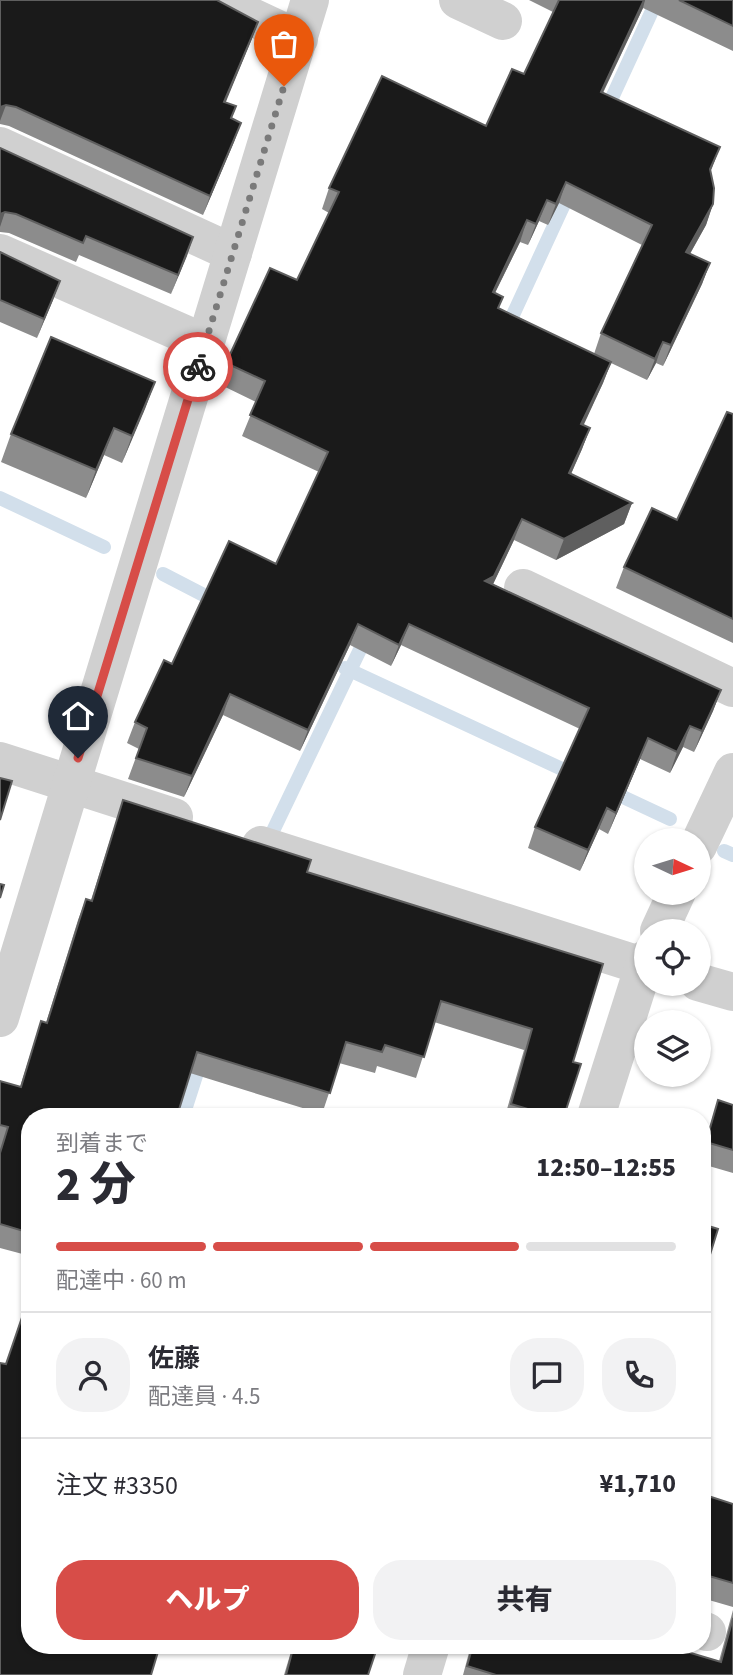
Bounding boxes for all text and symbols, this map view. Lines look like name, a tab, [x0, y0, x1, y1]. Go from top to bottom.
pin	[254, 14, 314, 86]
icon: bag	[265, 25, 303, 63]
courier	[163, 332, 233, 402]
icon: bike	[179, 348, 217, 386]
pin	[48, 686, 108, 758]
icon: home	[59, 697, 97, 735]
north arrow	[634, 828, 710, 905]
map controls	[634, 828, 711, 1087]
button: locate	[634, 919, 711, 996]
button: layers	[634, 1010, 711, 1087]
text: 到着まで	[56, 1127, 148, 1160]
text: 12:50–12:55	[536, 1149, 676, 1186]
text: 2 分	[56, 1153, 136, 1218]
text: 配達中 · 60 m	[56, 1264, 186, 1297]
button: person	[56, 1338, 130, 1412]
button: chat	[510, 1338, 584, 1412]
button: phone	[602, 1338, 676, 1412]
text: 佐藤	[148, 1340, 200, 1377]
text: 配達員 · 4.5	[148, 1380, 261, 1413]
text: ¥1,710	[600, 1465, 676, 1502]
text: 注文 #3350	[56, 1467, 178, 1504]
button: ヘルプ	[56, 1560, 359, 1640]
button: 共有	[373, 1560, 676, 1640]

